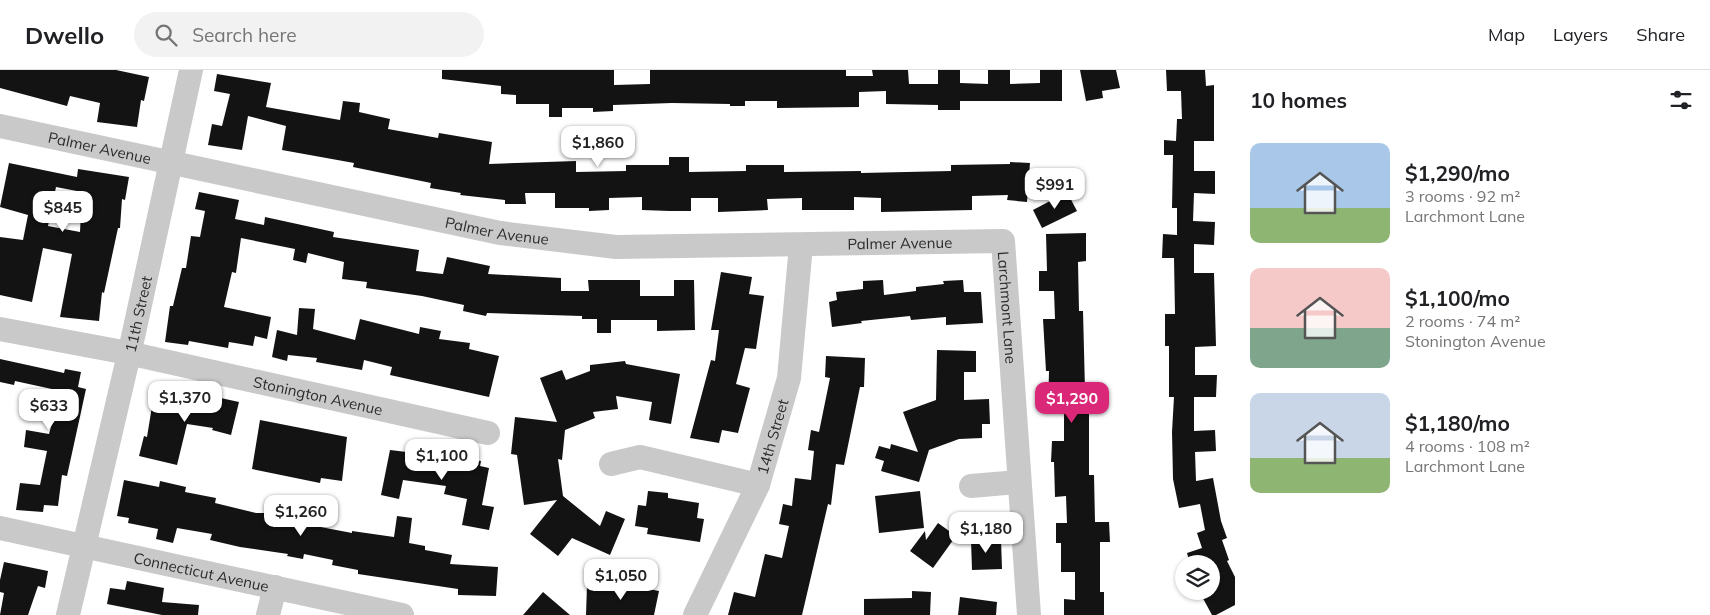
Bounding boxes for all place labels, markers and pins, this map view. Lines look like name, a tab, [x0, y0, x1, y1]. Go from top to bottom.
pin: $1,860	[557, 126, 639, 168]
pin: $991	[1025, 168, 1085, 210]
pin: $845	[33, 190, 93, 233]
pin: $1,370	[144, 380, 226, 423]
pin: $1,290	[1031, 382, 1113, 424]
pin: $633	[19, 388, 79, 431]
pin: $1,100	[401, 438, 483, 481]
pin: $1,260	[260, 494, 342, 537]
pin: $1,180	[945, 512, 1027, 554]
pin: $1,050	[580, 558, 662, 601]

